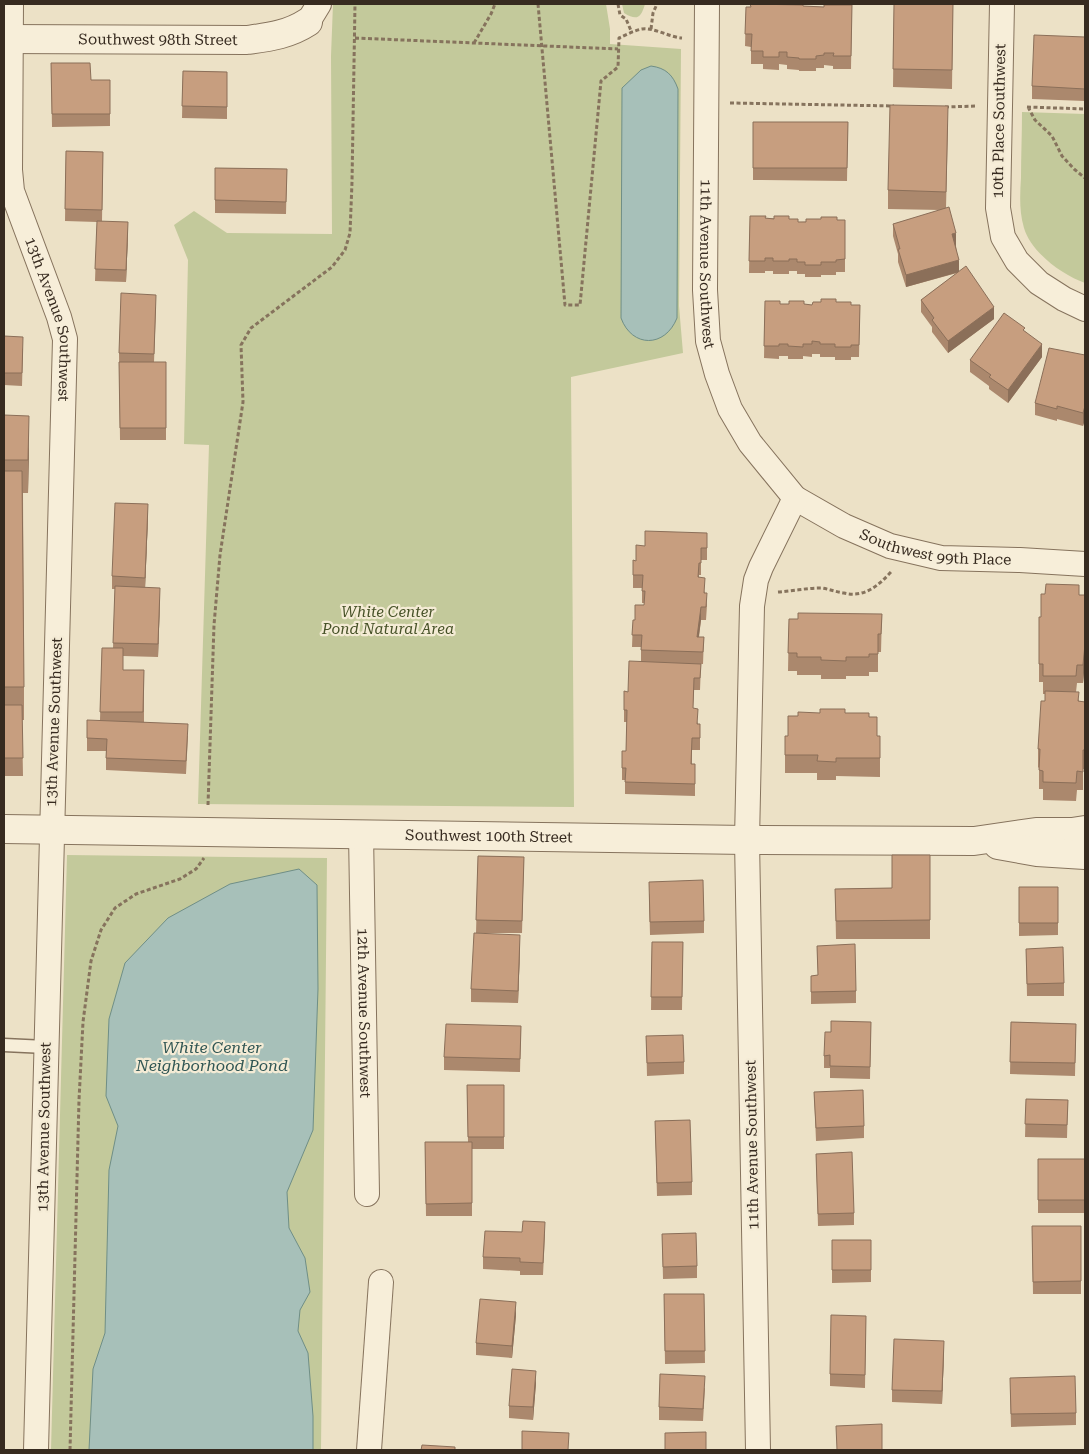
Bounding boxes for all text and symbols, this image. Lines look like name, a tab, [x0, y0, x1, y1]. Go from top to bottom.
street label: Southwest 98th Street	[78, 30, 238, 49]
street label: 10th Place Southwest	[989, 43, 1009, 199]
street label: 11th Avenue Southwest	[696, 179, 719, 351]
street label: 13th Avenue Southwest	[21, 235, 74, 402]
street label: Southwest 99th Place	[857, 525, 1012, 569]
park label: White Center Pond Natural Area	[321, 603, 454, 638]
street label: 13th Avenue Southwest	[42, 636, 66, 807]
street label: Southwest 100th Street	[405, 826, 573, 846]
street label: 12th Avenue Southwest	[354, 928, 374, 1099]
water label: White Center Neighborhood Pond	[135, 1038, 288, 1075]
street label: 13th Avenue Southwest	[34, 1042, 54, 1212]
street label: 11th Avenue Southwest	[742, 1060, 762, 1230]

